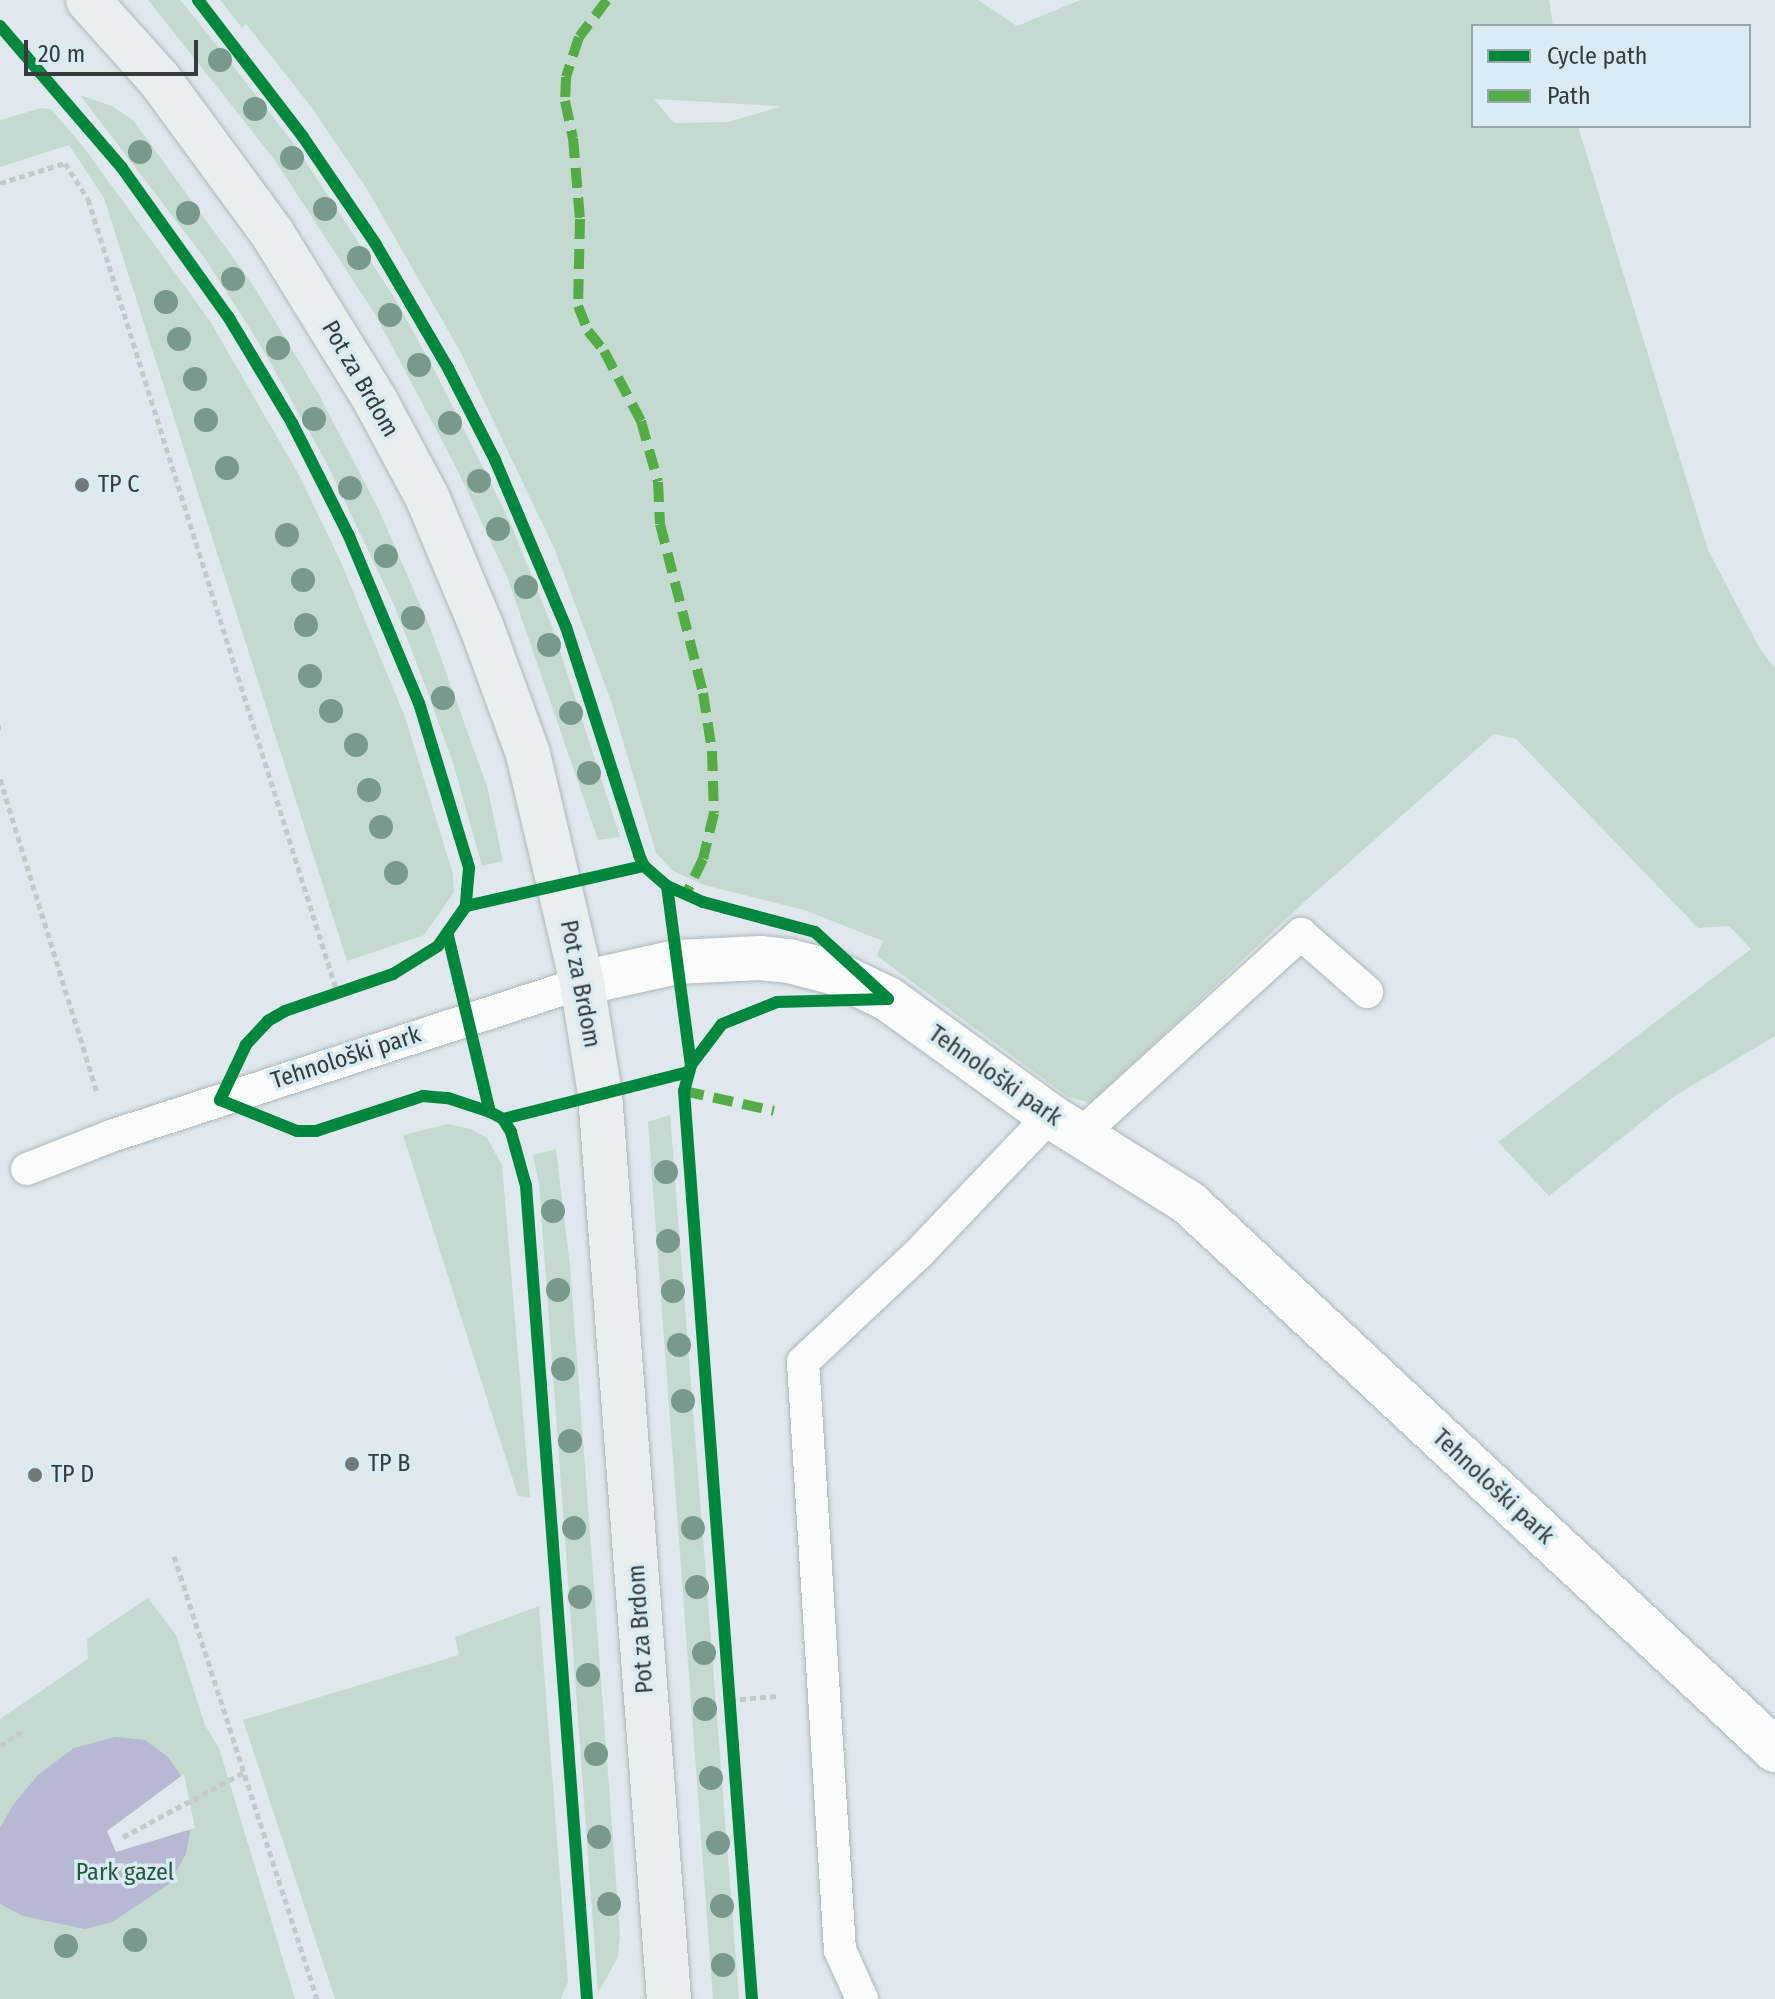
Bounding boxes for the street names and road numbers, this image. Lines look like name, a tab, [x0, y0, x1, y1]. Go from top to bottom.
street label: Pot za Brdom	[315, 316, 405, 442]
street label: Pot za Brdom	[554, 918, 606, 1050]
street label: Tehnološki park	[268, 1020, 424, 1096]
street label: Tehnološki park	[923, 1020, 1067, 1132]
street label: Tehnološki park	[1426, 1423, 1560, 1551]
street label: Pot za Brdom	[622, 1563, 660, 1695]

